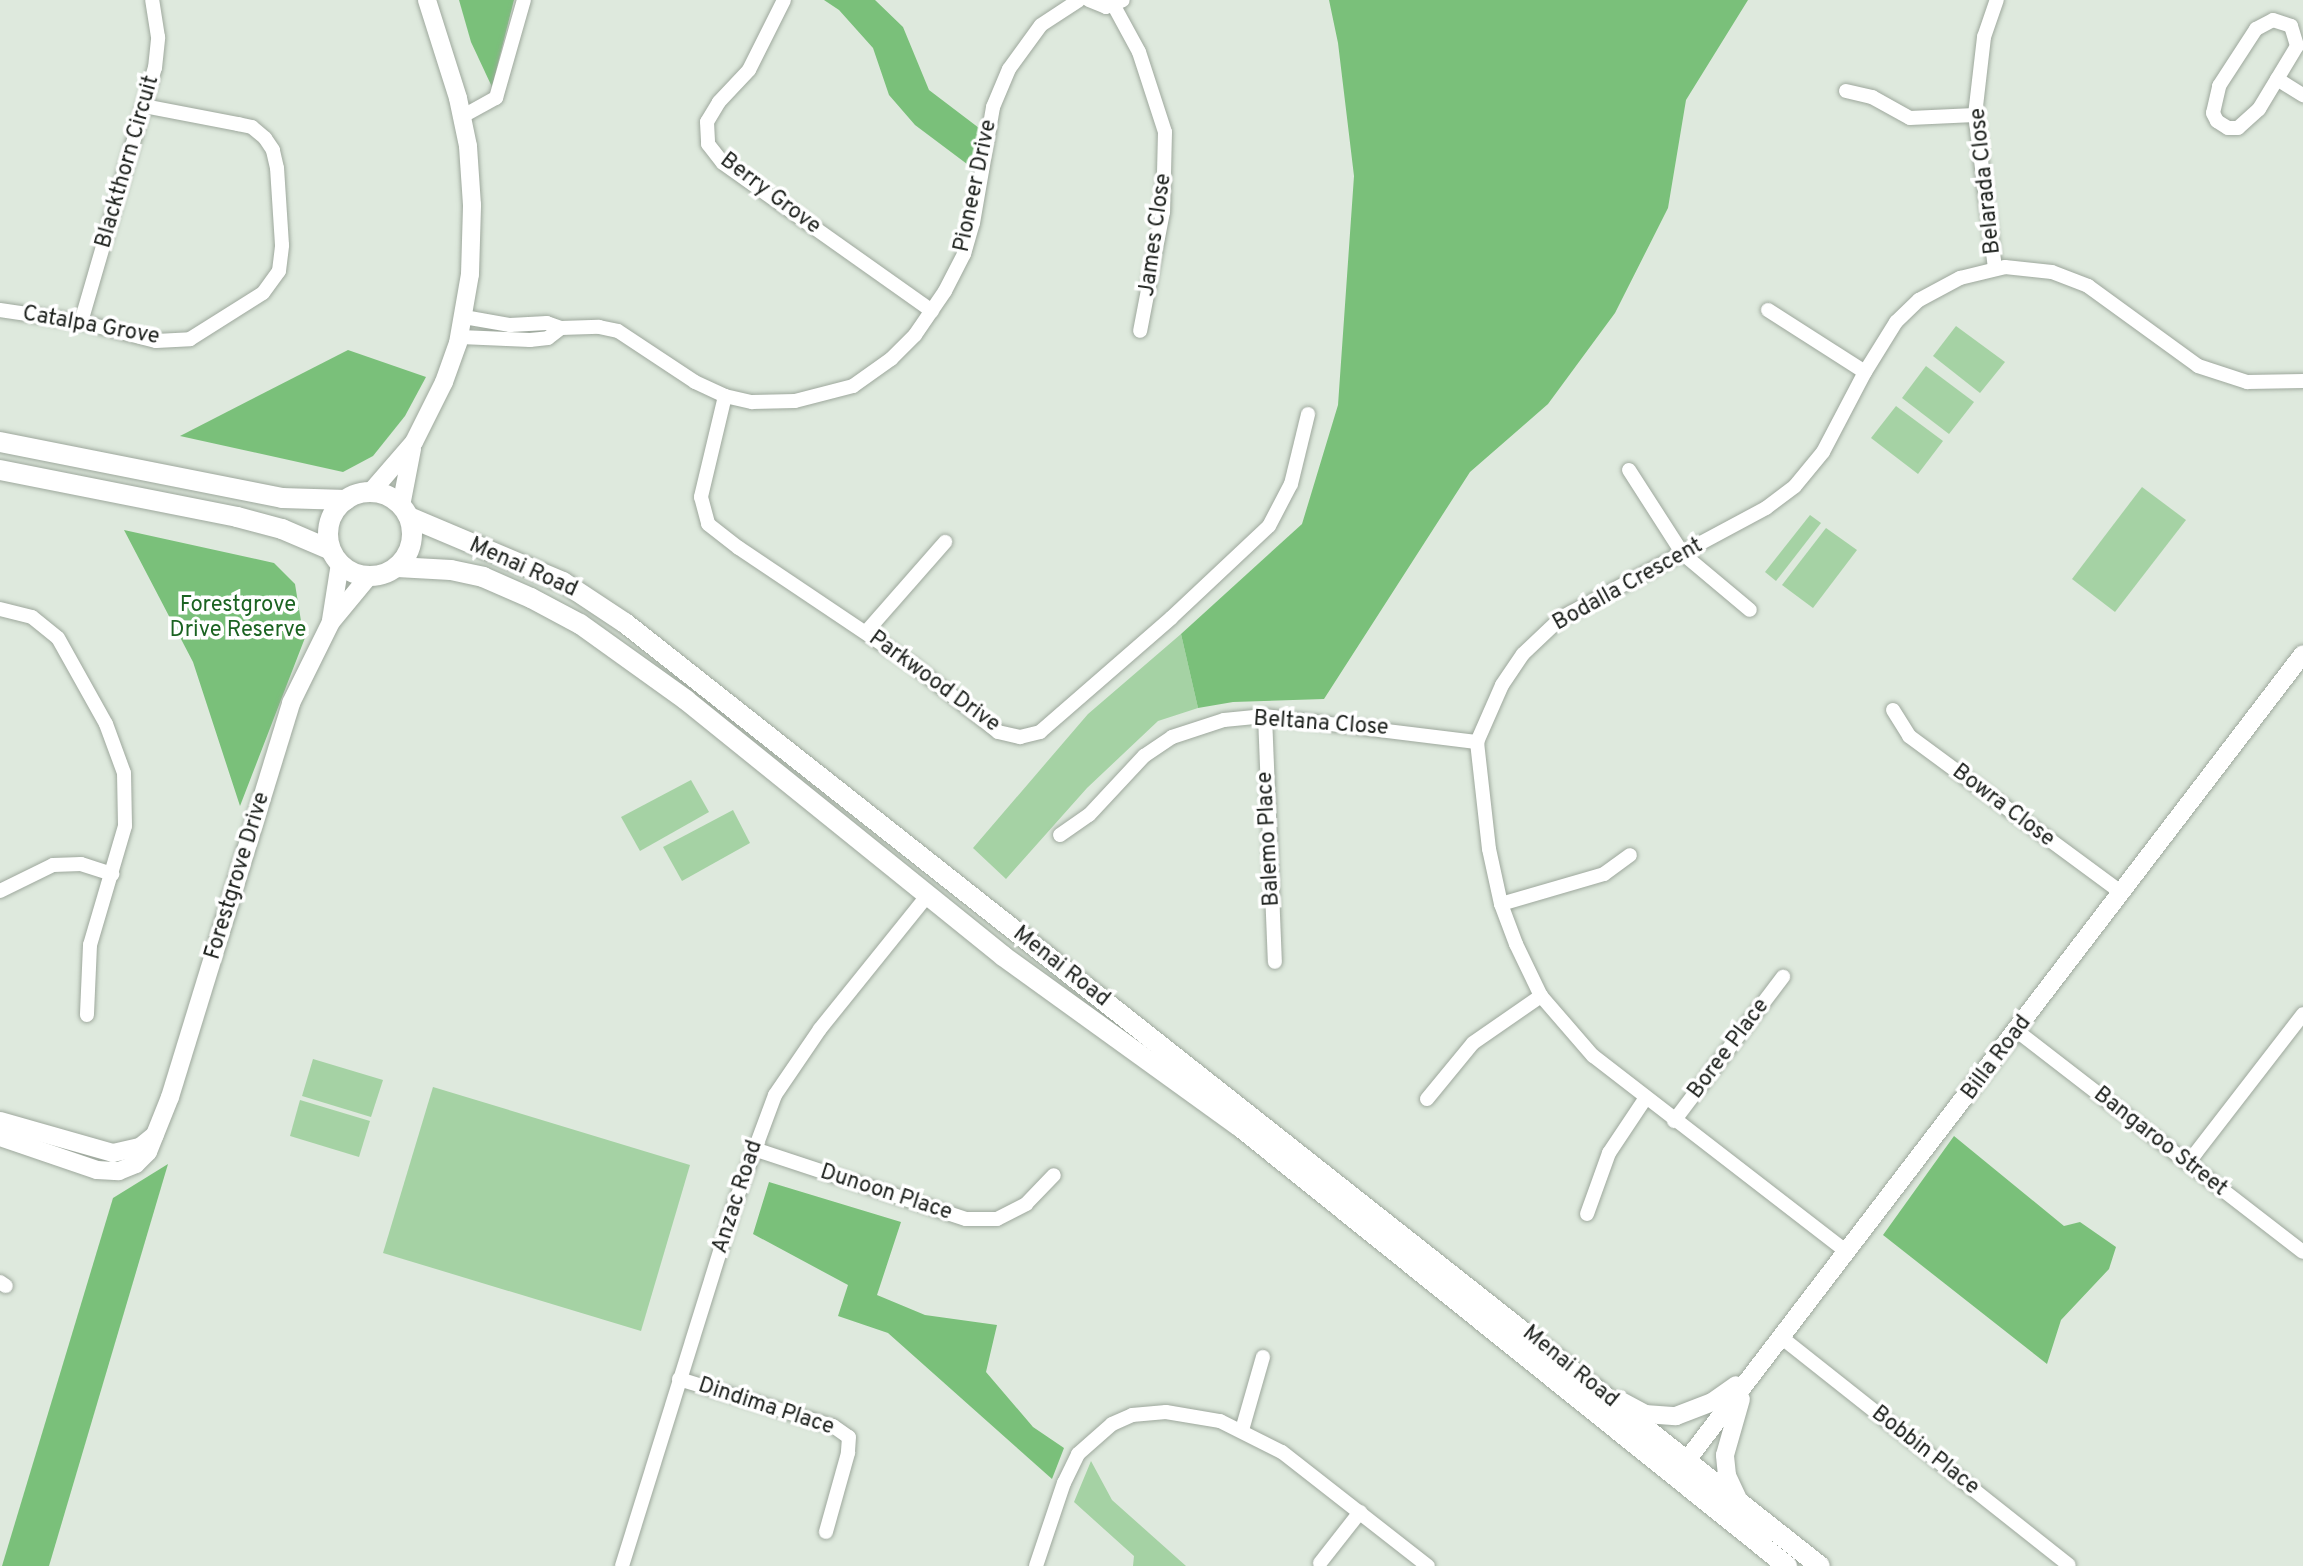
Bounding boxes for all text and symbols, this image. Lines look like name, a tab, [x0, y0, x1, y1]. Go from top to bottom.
street label: Blackthorn Circuit	[91, 73, 165, 251]
street label: Belarada Close	[1965, 106, 2007, 256]
street label: Pioneer Drive	[949, 117, 1003, 255]
street label: Berry Grove	[715, 148, 825, 240]
street label: James Close	[1134, 172, 1178, 298]
street label: Catalpa Grove	[20, 301, 162, 351]
street label: Menai Road	[465, 532, 581, 604]
street label: Bodalla Crescent	[1549, 533, 1707, 637]
park label: Forestgrove Drive Reserve	[170, 592, 306, 644]
street label: Parkwood Drive	[863, 626, 1005, 738]
street label: Beltana Close	[1253, 706, 1389, 742]
street label: Bowra Close	[1947, 759, 2059, 853]
street label: Balemo Place	[1252, 771, 1286, 907]
street label: Forestgrove Drive	[200, 789, 276, 963]
street label: Menai Road	[1007, 921, 1115, 1013]
street label: Boree Place	[1683, 994, 1775, 1104]
street label: Billa Road	[1957, 1010, 2037, 1106]
street label: Bangaroo Street	[2088, 1082, 2232, 1202]
street label: Anzac Road	[707, 1137, 769, 1257]
street label: Dunoon Place	[817, 1159, 955, 1227]
street label: Menai Road	[1517, 1320, 1623, 1414]
street label: Dindima Place	[695, 1373, 837, 1441]
street label: Bobbin Place	[1866, 1401, 1984, 1501]

